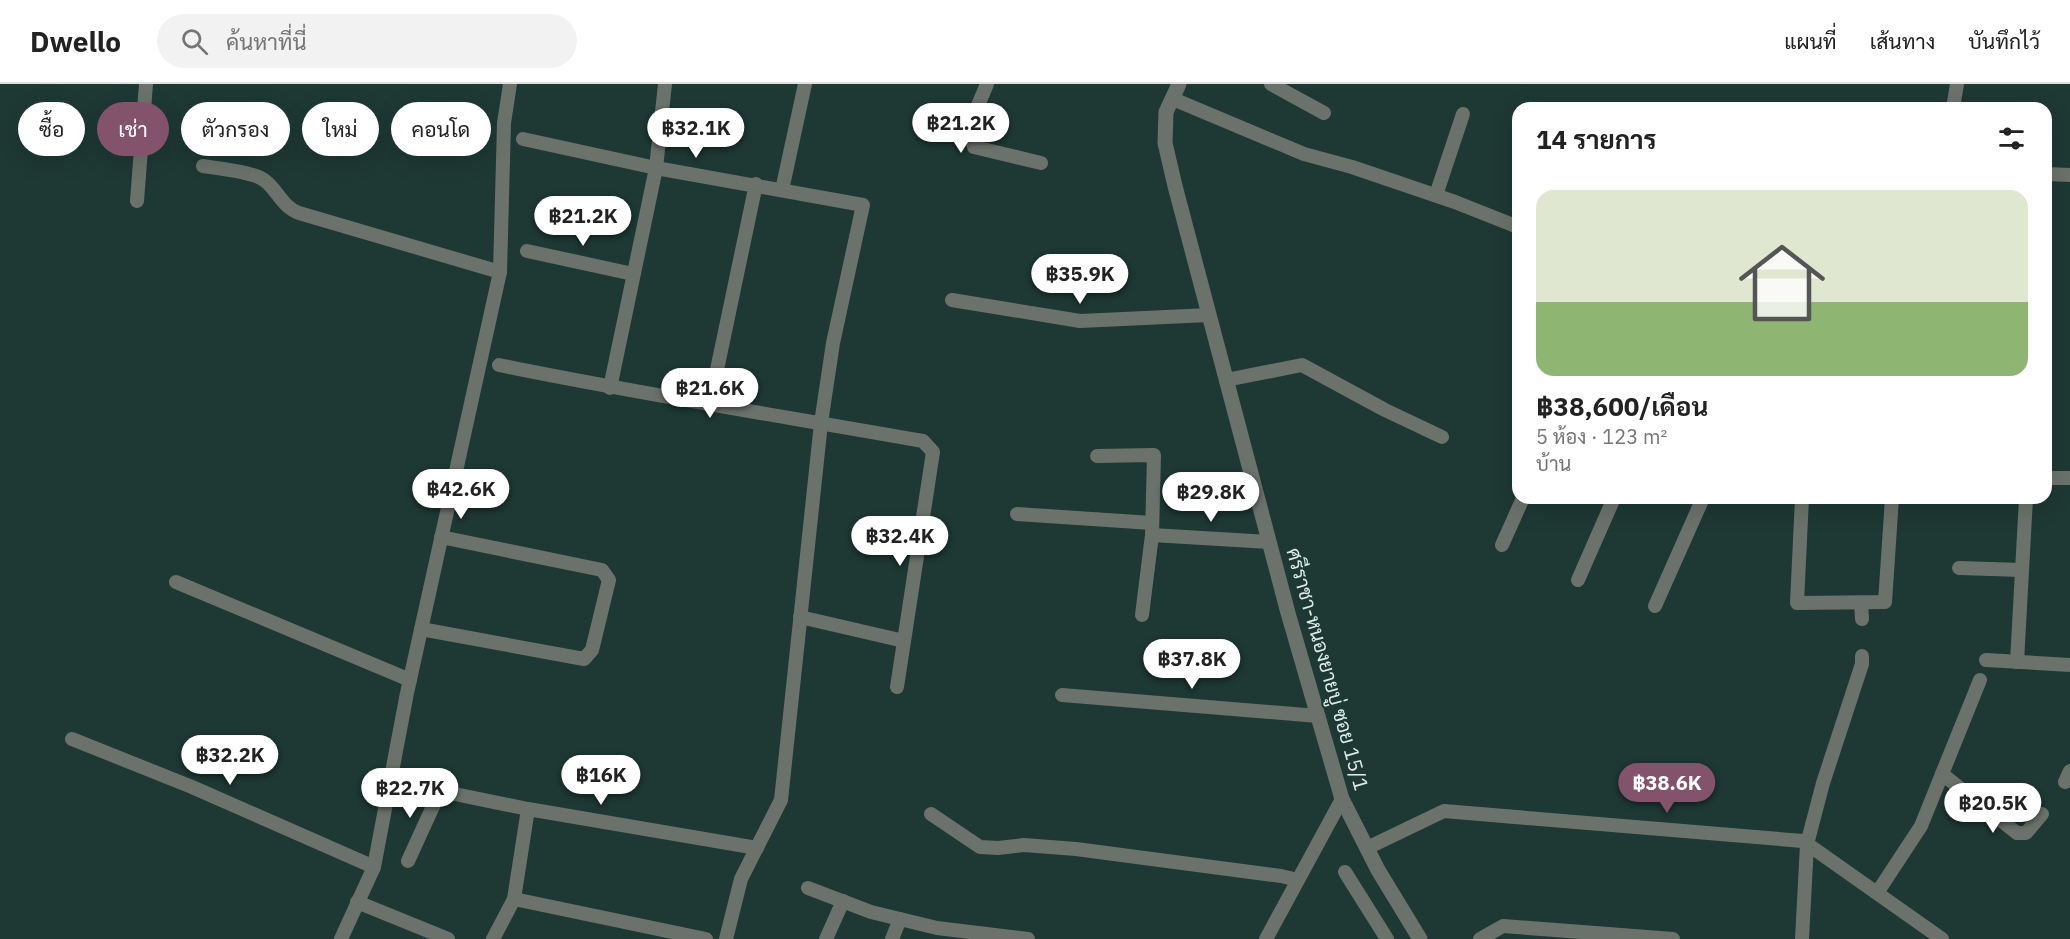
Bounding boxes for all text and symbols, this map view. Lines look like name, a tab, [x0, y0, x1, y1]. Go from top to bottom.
search box	[157, 14, 577, 68]
text: Dwello	[30, 23, 121, 60]
icon: search	[178, 25, 211, 58]
text: ค้นหาที่นี่	[226, 27, 306, 56]
text: แผนที่	[1784, 27, 1837, 55]
text: เส้นทาง	[1870, 27, 1935, 55]
text: บันทึกไว้	[1968, 27, 2040, 55]
chip: ซื้อ	[18, 102, 85, 156]
chip: เช่า	[97, 102, 169, 156]
chip: ตัวกรอง	[181, 102, 290, 156]
chip: ใหม่	[302, 102, 379, 156]
chip: คอนโด	[391, 102, 491, 156]
pin: ฿21.2K	[912, 103, 1010, 154]
pin: ฿32.1K	[647, 108, 745, 159]
text: ฿21.2K	[926, 109, 996, 136]
text: ฿32.1K	[661, 114, 731, 141]
text: 14 รายการ	[1536, 122, 1657, 156]
icon: filters	[1995, 122, 2028, 155]
pin: ฿21.2K	[534, 196, 632, 247]
text: ฿21.2K	[548, 202, 618, 229]
icon: home	[1728, 229, 1836, 337]
pin: ฿35.9K	[1031, 254, 1129, 305]
text: ฿35.9K	[1045, 260, 1115, 287]
pin: ฿21.6K	[661, 368, 759, 419]
text: ฿21.6K	[675, 374, 745, 401]
text: ฿38,600/เดือน	[1536, 389, 1708, 423]
text: 5 ห้อง · 123 m²	[1536, 423, 1667, 450]
text: บ้าน	[1536, 450, 1571, 477]
pin: ฿42.6K	[412, 469, 510, 520]
pin: ฿29.8K	[1162, 472, 1260, 523]
text: ฿42.6K	[426, 475, 496, 502]
text: ฿29.8K	[1176, 478, 1246, 505]
pin: ฿32.4K	[851, 516, 949, 567]
text: ฿32.4K	[865, 522, 935, 549]
street label: ศรีราชา-หนองยายบู่ ซอย 15/1	[1278, 545, 1376, 794]
pin: ฿37.8K	[1143, 639, 1241, 690]
text: ฿37.8K	[1157, 645, 1227, 672]
pin: ฿32.2K	[181, 735, 279, 786]
text: ฿32.2K	[195, 741, 265, 768]
pin: ฿16K	[565, 755, 637, 806]
text: ฿16K	[575, 761, 627, 788]
pin: ฿38.6K	[1618, 763, 1716, 814]
pin: ฿22.7K	[361, 768, 459, 819]
text: ฿38.6K	[1632, 769, 1702, 796]
text: ฿22.7K	[375, 774, 445, 801]
pin: ฿20.5K	[1944, 783, 2042, 834]
text: ฿20.5K	[1958, 789, 2028, 816]

